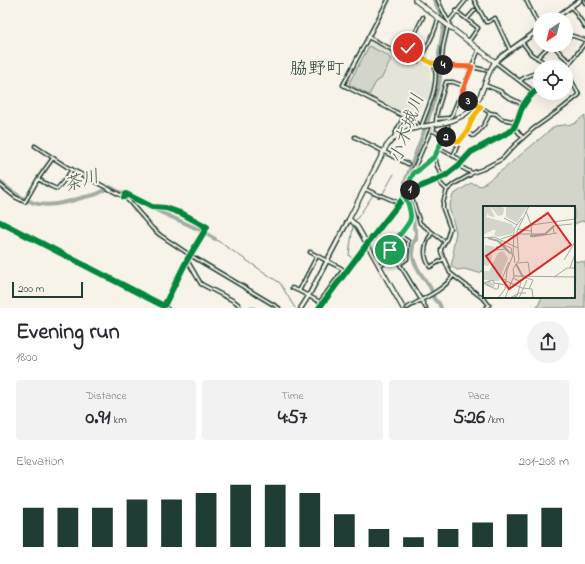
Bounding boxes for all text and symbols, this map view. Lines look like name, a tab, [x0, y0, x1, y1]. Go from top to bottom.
north arrow	[533, 12, 573, 52]
map controls	[533, 12, 573, 100]
pin	[391, 31, 425, 65]
icon: check	[397, 37, 419, 59]
pin: 4	[433, 55, 453, 75]
district label: 脇野町	[290, 57, 344, 83]
text: 4	[441, 57, 445, 73]
button: locate	[533, 60, 573, 100]
water label: 小木城川	[384, 91, 432, 167]
pin: 3	[458, 91, 478, 111]
text: 3	[466, 93, 470, 109]
pin: 2	[436, 127, 456, 147]
text: 2	[443, 129, 449, 145]
water label: 茶川	[61, 165, 103, 199]
pin: 1	[400, 180, 420, 200]
text: 1	[408, 182, 412, 198]
inset map	[483, 206, 575, 298]
pin	[373, 233, 407, 267]
icon: arrive	[379, 239, 401, 261]
scale bar	[12, 280, 83, 299]
text: 200 m	[18, 281, 44, 297]
text: Evening run	[16, 317, 120, 349]
button: share	[527, 321, 569, 363]
text: 18:00	[16, 348, 37, 367]
text: Distance	[86, 388, 126, 404]
text: Time	[282, 388, 303, 404]
text: Pace	[468, 388, 490, 404]
text: 0.91	[86, 404, 111, 433]
text: 4:57	[278, 404, 307, 433]
text: 5:26	[453, 404, 485, 433]
text: km	[111, 412, 127, 428]
text: /km	[485, 412, 505, 428]
text: Elevation	[16, 452, 64, 471]
text: 201–208 m	[519, 452, 569, 471]

